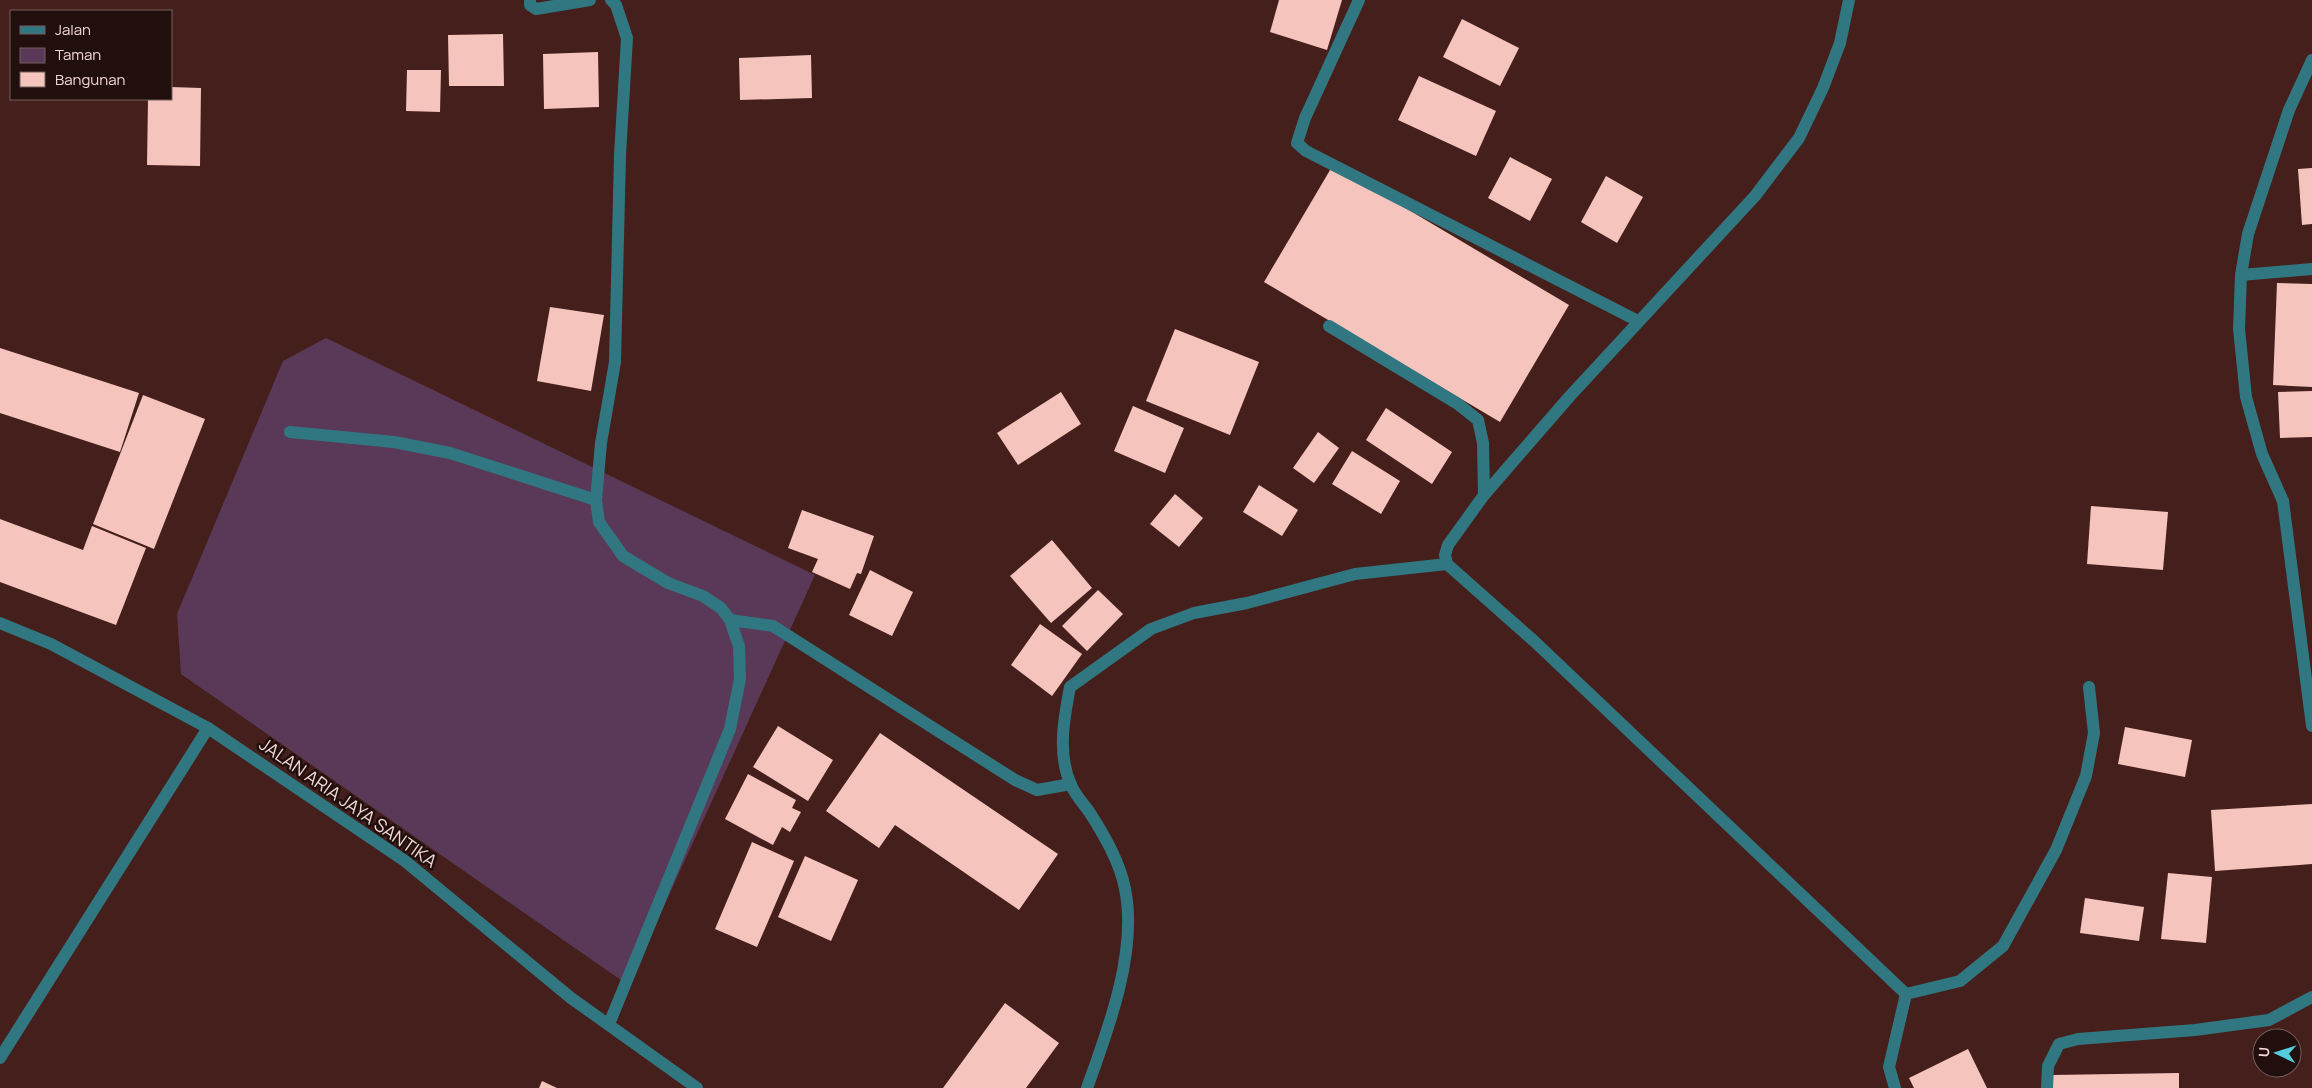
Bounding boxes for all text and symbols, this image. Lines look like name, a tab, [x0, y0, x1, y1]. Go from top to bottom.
legend	[10, 10, 172, 100]
text: Jalan	[55, 19, 91, 40]
text: Taman	[55, 44, 101, 65]
text: Bangunan	[55, 69, 125, 90]
street label: JALAN ARIA JAYA SANTIKA	[255, 732, 443, 873]
north arrow	[2252, 1028, 2302, 1078]
text: U	[2254, 1046, 2273, 1058]

